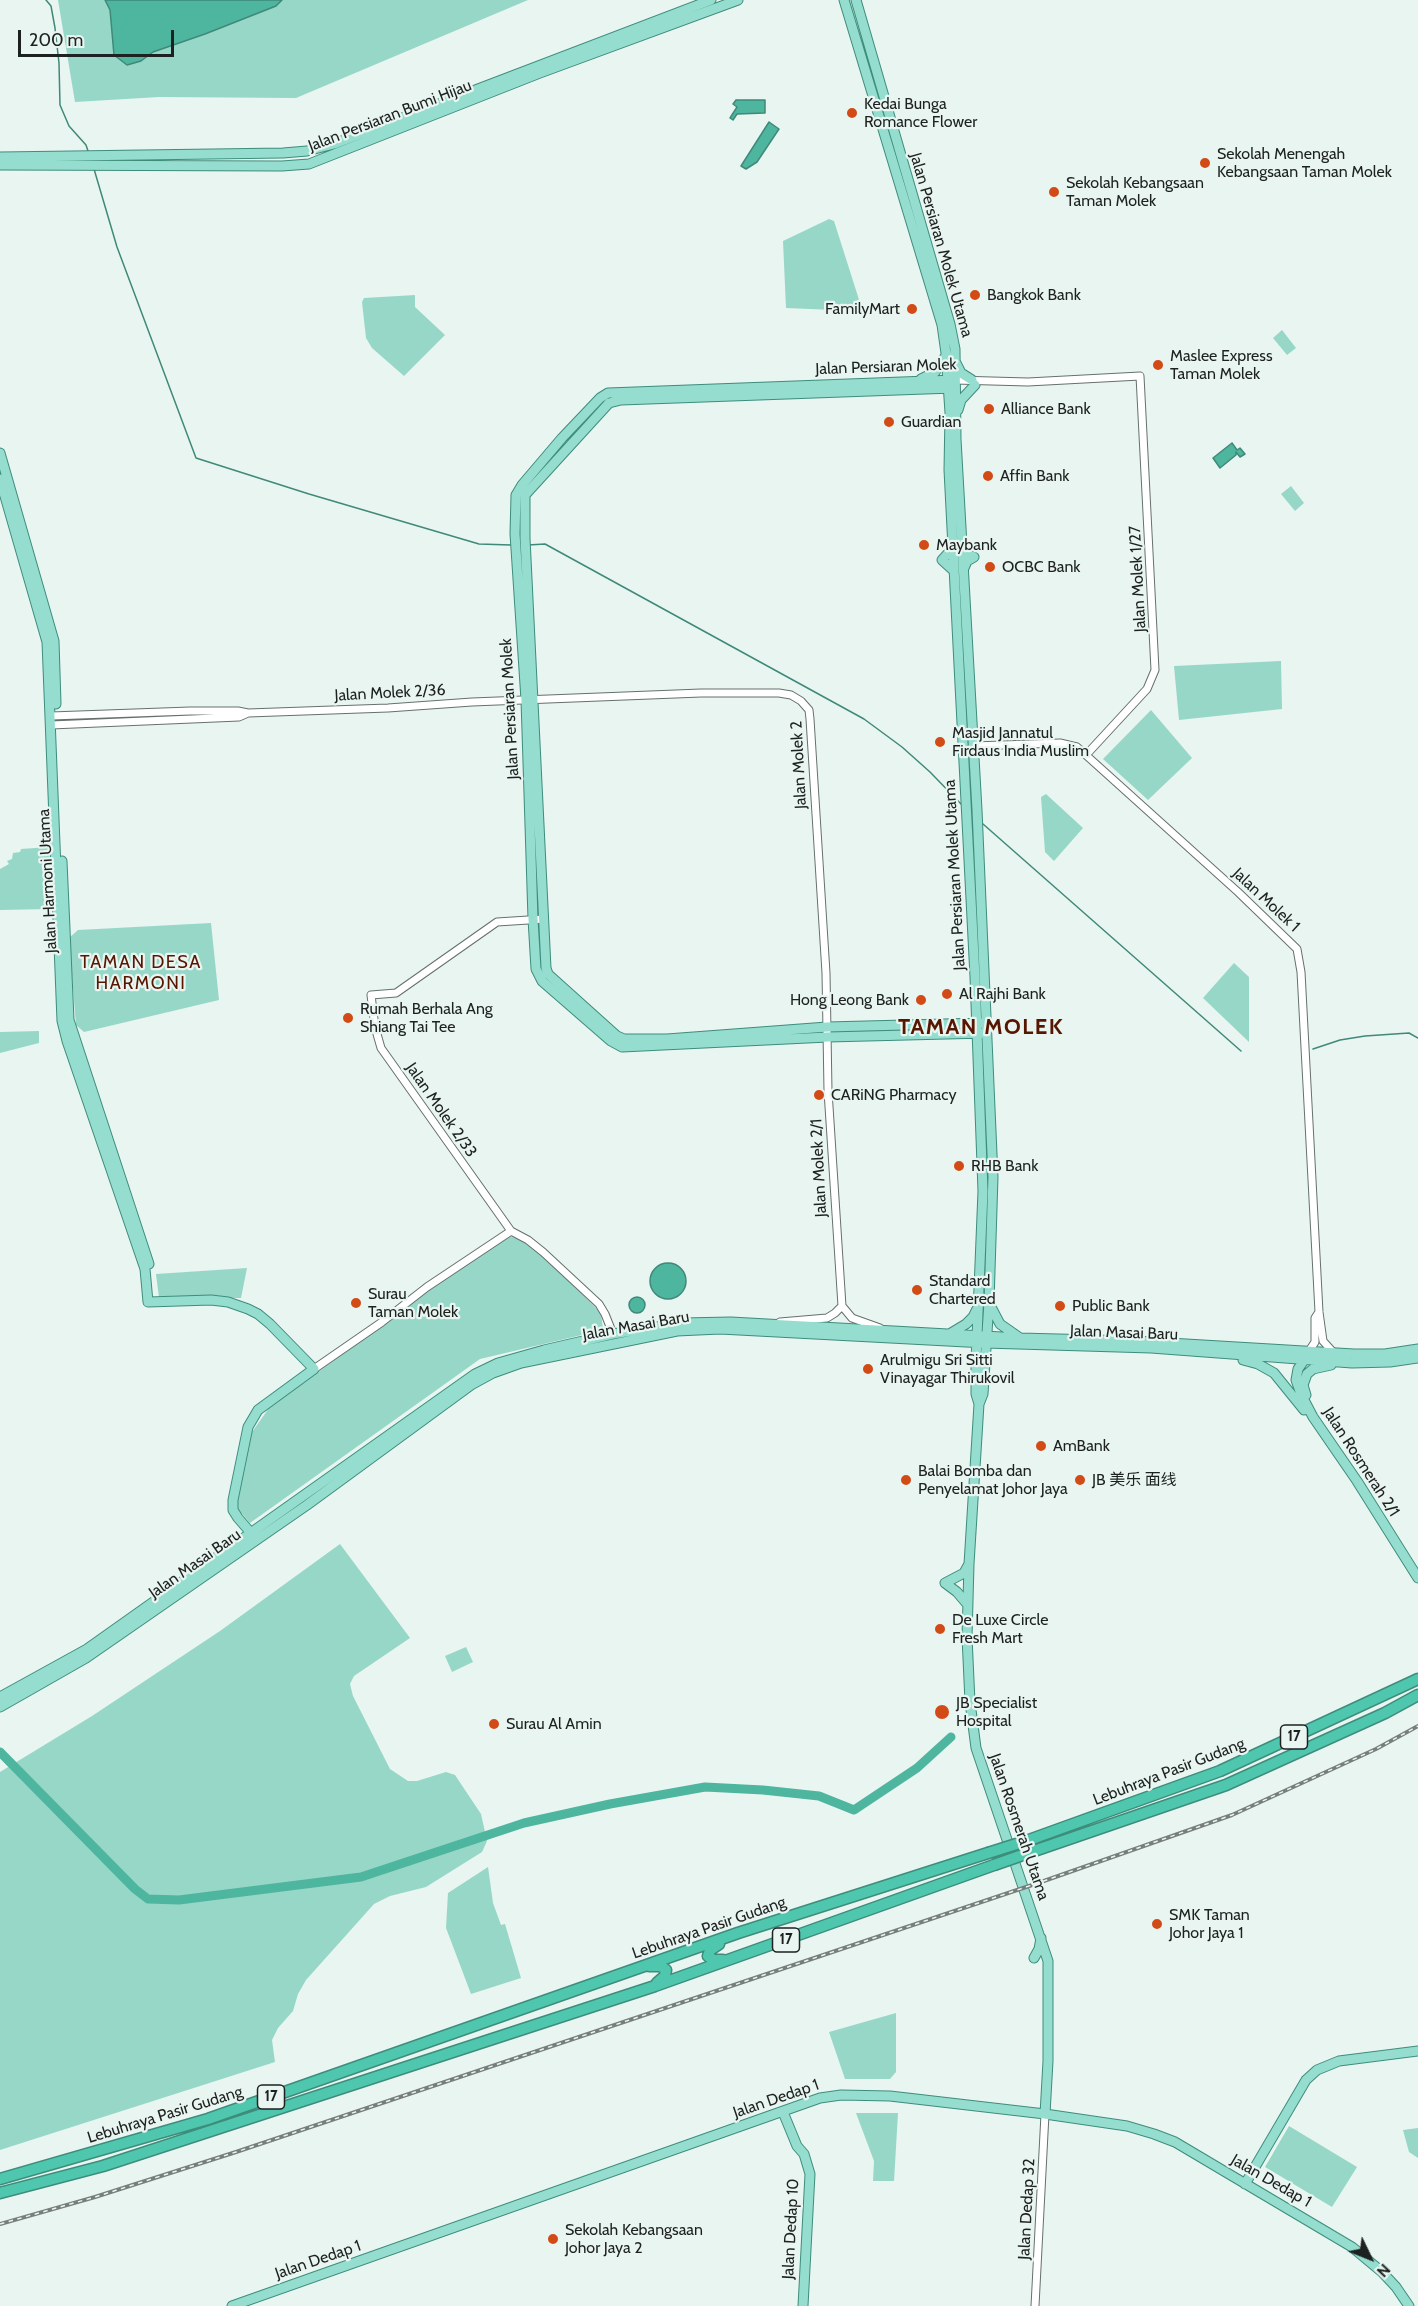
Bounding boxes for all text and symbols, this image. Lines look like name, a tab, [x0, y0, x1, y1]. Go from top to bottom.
scale bar	[21, 18, 177, 56]
text: 200 m	[29, 29, 83, 51]
street label: Jalan Persiaran Bumi Hijau	[306, 76, 474, 156]
place label: Kedai Bunga Romance Flower	[864, 94, 977, 132]
marker: Kedai Bunga Romance Flower	[845, 106, 859, 120]
place label: Sekolah Menengah Kebangsaan Taman Molek	[1217, 144, 1392, 182]
street label: Jalan Persiaran Molek Utama	[905, 150, 977, 340]
marker: Sekolah Menengah Kebangsaan Taman Molek	[1198, 156, 1212, 170]
place label: Sekolah Kebangsaan Taman Molek	[1066, 173, 1204, 211]
marker: Sekolah Kebangsaan Taman Molek	[1047, 185, 1061, 199]
place label: Bangkok Bank	[987, 285, 1081, 305]
marker: Bangkok Bank	[968, 288, 982, 302]
place label: FamilyMart	[825, 299, 900, 319]
marker: FamilyMart	[905, 302, 919, 316]
place label: Maslee Express Taman Molek	[1170, 346, 1273, 384]
street label: Jalan Persiaran Molek	[815, 355, 957, 379]
marker: Maslee Express Taman Molek	[1151, 358, 1165, 372]
place label: Alliance Bank	[1001, 399, 1091, 419]
marker: Alliance Bank	[982, 402, 996, 416]
place label: Guardian	[901, 412, 961, 432]
marker: Guardian	[882, 415, 896, 429]
place label: Affin Bank	[1000, 466, 1069, 486]
marker: Affin Bank	[981, 469, 995, 483]
street label: Jalan Molek 1/27	[1126, 525, 1150, 633]
place label: Maybank	[936, 535, 997, 555]
marker: Maybank	[917, 538, 931, 552]
place label: OCBC Bank	[1002, 557, 1081, 577]
marker: OCBC Bank	[983, 560, 997, 574]
street label: Jalan Persiaran Molek	[497, 638, 523, 780]
street label: Jalan Molek 2/36	[334, 681, 446, 705]
street label: Jalan Molek 2	[787, 720, 811, 810]
place label: Masjid Jannatul Firdaus India Muslim	[952, 723, 1089, 761]
marker: Masjid Jannatul Firdaus India Muslim	[933, 735, 947, 749]
street label: Jalan Persiaran Molek Utama	[940, 779, 970, 971]
street label: Jalan Harmoni Utama	[35, 808, 61, 954]
street label: Jalan Molek 1	[1228, 864, 1304, 936]
district label: TAMAN DESA HARMONI	[80, 952, 202, 994]
place label: Al Rajhi Bank	[959, 984, 1046, 1004]
marker: Al Rajhi Bank	[940, 987, 954, 1001]
place label: Hong Leong Bank	[790, 990, 909, 1010]
marker: Hong Leong Bank	[914, 993, 928, 1007]
place label: Rumah Berhala Ang Shiang Tai Tee	[360, 999, 493, 1037]
marker: Rumah Berhala Ang Shiang Tai Tee	[341, 1011, 355, 1025]
district label: TAMAN MOLEK	[898, 1015, 1064, 1041]
street label: Jalan Molek 2/33	[401, 1059, 481, 1161]
place label: CARiNG Pharmacy	[831, 1085, 957, 1105]
marker: CARiNG Pharmacy	[812, 1088, 826, 1102]
street label: Jalan Molek 2/1	[807, 1118, 831, 1218]
place label: RHB Bank	[971, 1156, 1038, 1176]
marker: RHB Bank	[952, 1159, 966, 1173]
place label: Standard Chartered	[929, 1271, 996, 1309]
marker: Standard Chartered	[910, 1283, 924, 1297]
place label: Surau Taman Molek	[368, 1284, 458, 1322]
marker: Surau Taman Molek	[349, 1296, 363, 1310]
place label: Public Bank	[1072, 1296, 1150, 1316]
marker: Public Bank	[1053, 1299, 1067, 1313]
street label: Jalan Masai Baru	[581, 1307, 691, 1345]
street label: Jalan Masai Baru	[1070, 1322, 1178, 1344]
place label: Arulmigu Sri Sitti Vinayagar Thirukovil	[880, 1350, 1015, 1388]
marker: Arulmigu Sri Sitti Vinayagar Thirukovil	[861, 1362, 875, 1376]
street label: Jalan Rosmerah 2/1	[1319, 1404, 1403, 1520]
place label: AmBank	[1053, 1436, 1110, 1456]
marker: AmBank	[1034, 1439, 1048, 1453]
place label: Balai Bomba dan Penyelamat Johor Jaya	[918, 1461, 1068, 1499]
place label: JB 美乐 面线	[1092, 1470, 1177, 1490]
marker: Balai Bomba dan Penyelamat Johor Jaya	[899, 1473, 913, 1487]
marker: JB 美乐 面线	[1073, 1473, 1087, 1487]
street label: Jalan Masai Baru	[145, 1525, 245, 1603]
place label: De Luxe Circle Fresh Mart	[952, 1610, 1048, 1648]
marker: De Luxe Circle Fresh Mart	[933, 1622, 947, 1636]
place label: JB Specialist Hospital	[956, 1693, 1037, 1731]
marker: JB Specialist Hospital	[933, 1703, 951, 1721]
place label: Surau Al Amin	[506, 1714, 602, 1734]
marker: Surau Al Amin	[487, 1717, 501, 1731]
road number: 17	[1280, 1725, 1308, 1749]
street label: Lebuhraya Pasir Gudang	[1090, 1734, 1248, 1810]
street label: Jalan Rosmerah Utama	[985, 1751, 1053, 1903]
street label: Lebuhraya Pasir Gudang	[630, 1893, 788, 1963]
place label: SMK Taman Johor Jaya 1	[1169, 1905, 1250, 1943]
marker: SMK Taman Johor Jaya 1	[1150, 1917, 1164, 1931]
road number: 17	[772, 1928, 800, 1952]
street label: Jalan Dedap 1	[731, 2075, 821, 2123]
street label: Lebuhraya Pasir Gudang	[85, 2082, 245, 2148]
road number: 17	[258, 2085, 284, 2109]
street label: Jalan Dedap 1	[1227, 2150, 1315, 2212]
street label: Jalan Dedap 32	[1015, 2158, 1039, 2260]
street label: Jalan Dedap 10	[779, 2178, 803, 2280]
place label: Sekolah Kebangsaan Johor Jaya 2	[565, 2220, 703, 2258]
north arrow	[1340, 2228, 1400, 2288]
marker: Sekolah Kebangsaan Johor Jaya 2	[546, 2232, 560, 2246]
street label: Jalan Dedap 1	[273, 2236, 363, 2284]
text: N	[1373, 2260, 1394, 2281]

